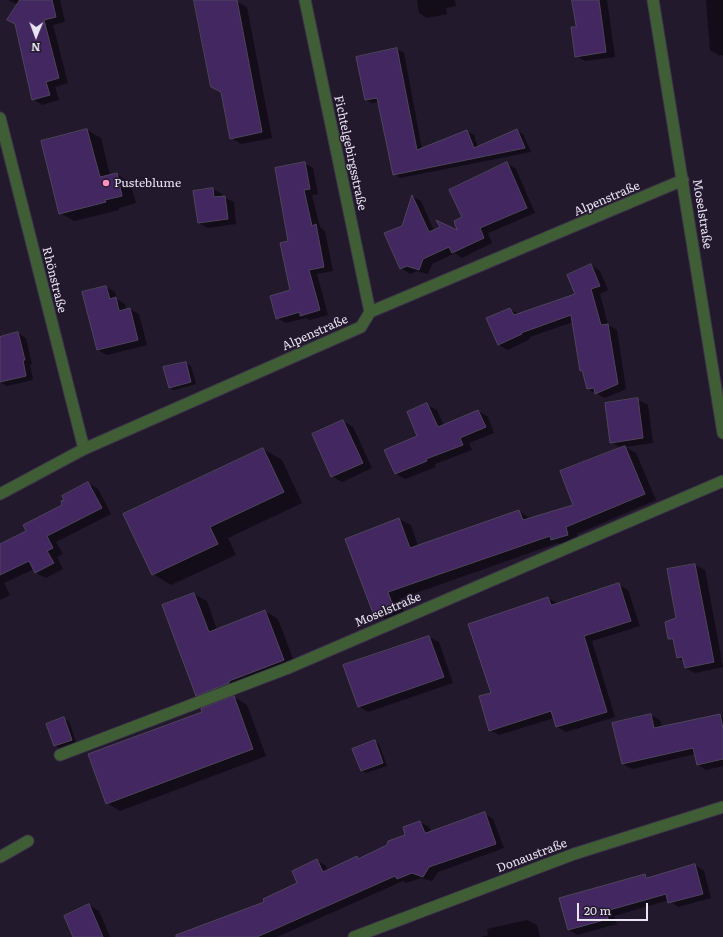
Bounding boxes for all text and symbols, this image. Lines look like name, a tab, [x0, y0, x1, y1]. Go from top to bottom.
north arrow	[16, 16, 56, 56]
text: N	[31, 40, 41, 56]
street label: Fichtelgebirgsstraße	[331, 94, 369, 212]
place label: Pusteblume	[114, 176, 181, 190]
marker: Pusteblume	[101, 178, 111, 188]
street label: Moselstraße	[689, 178, 715, 250]
street label: Alpenstraße	[572, 179, 642, 219]
street label: Rhönstraße	[39, 245, 69, 315]
street label: Alpenstraße	[280, 312, 350, 354]
street label: Moselstraße	[353, 590, 423, 630]
street label: Donaustraße	[495, 836, 569, 876]
scale bar	[579, 895, 650, 921]
text: 20 m	[584, 901, 611, 919]

